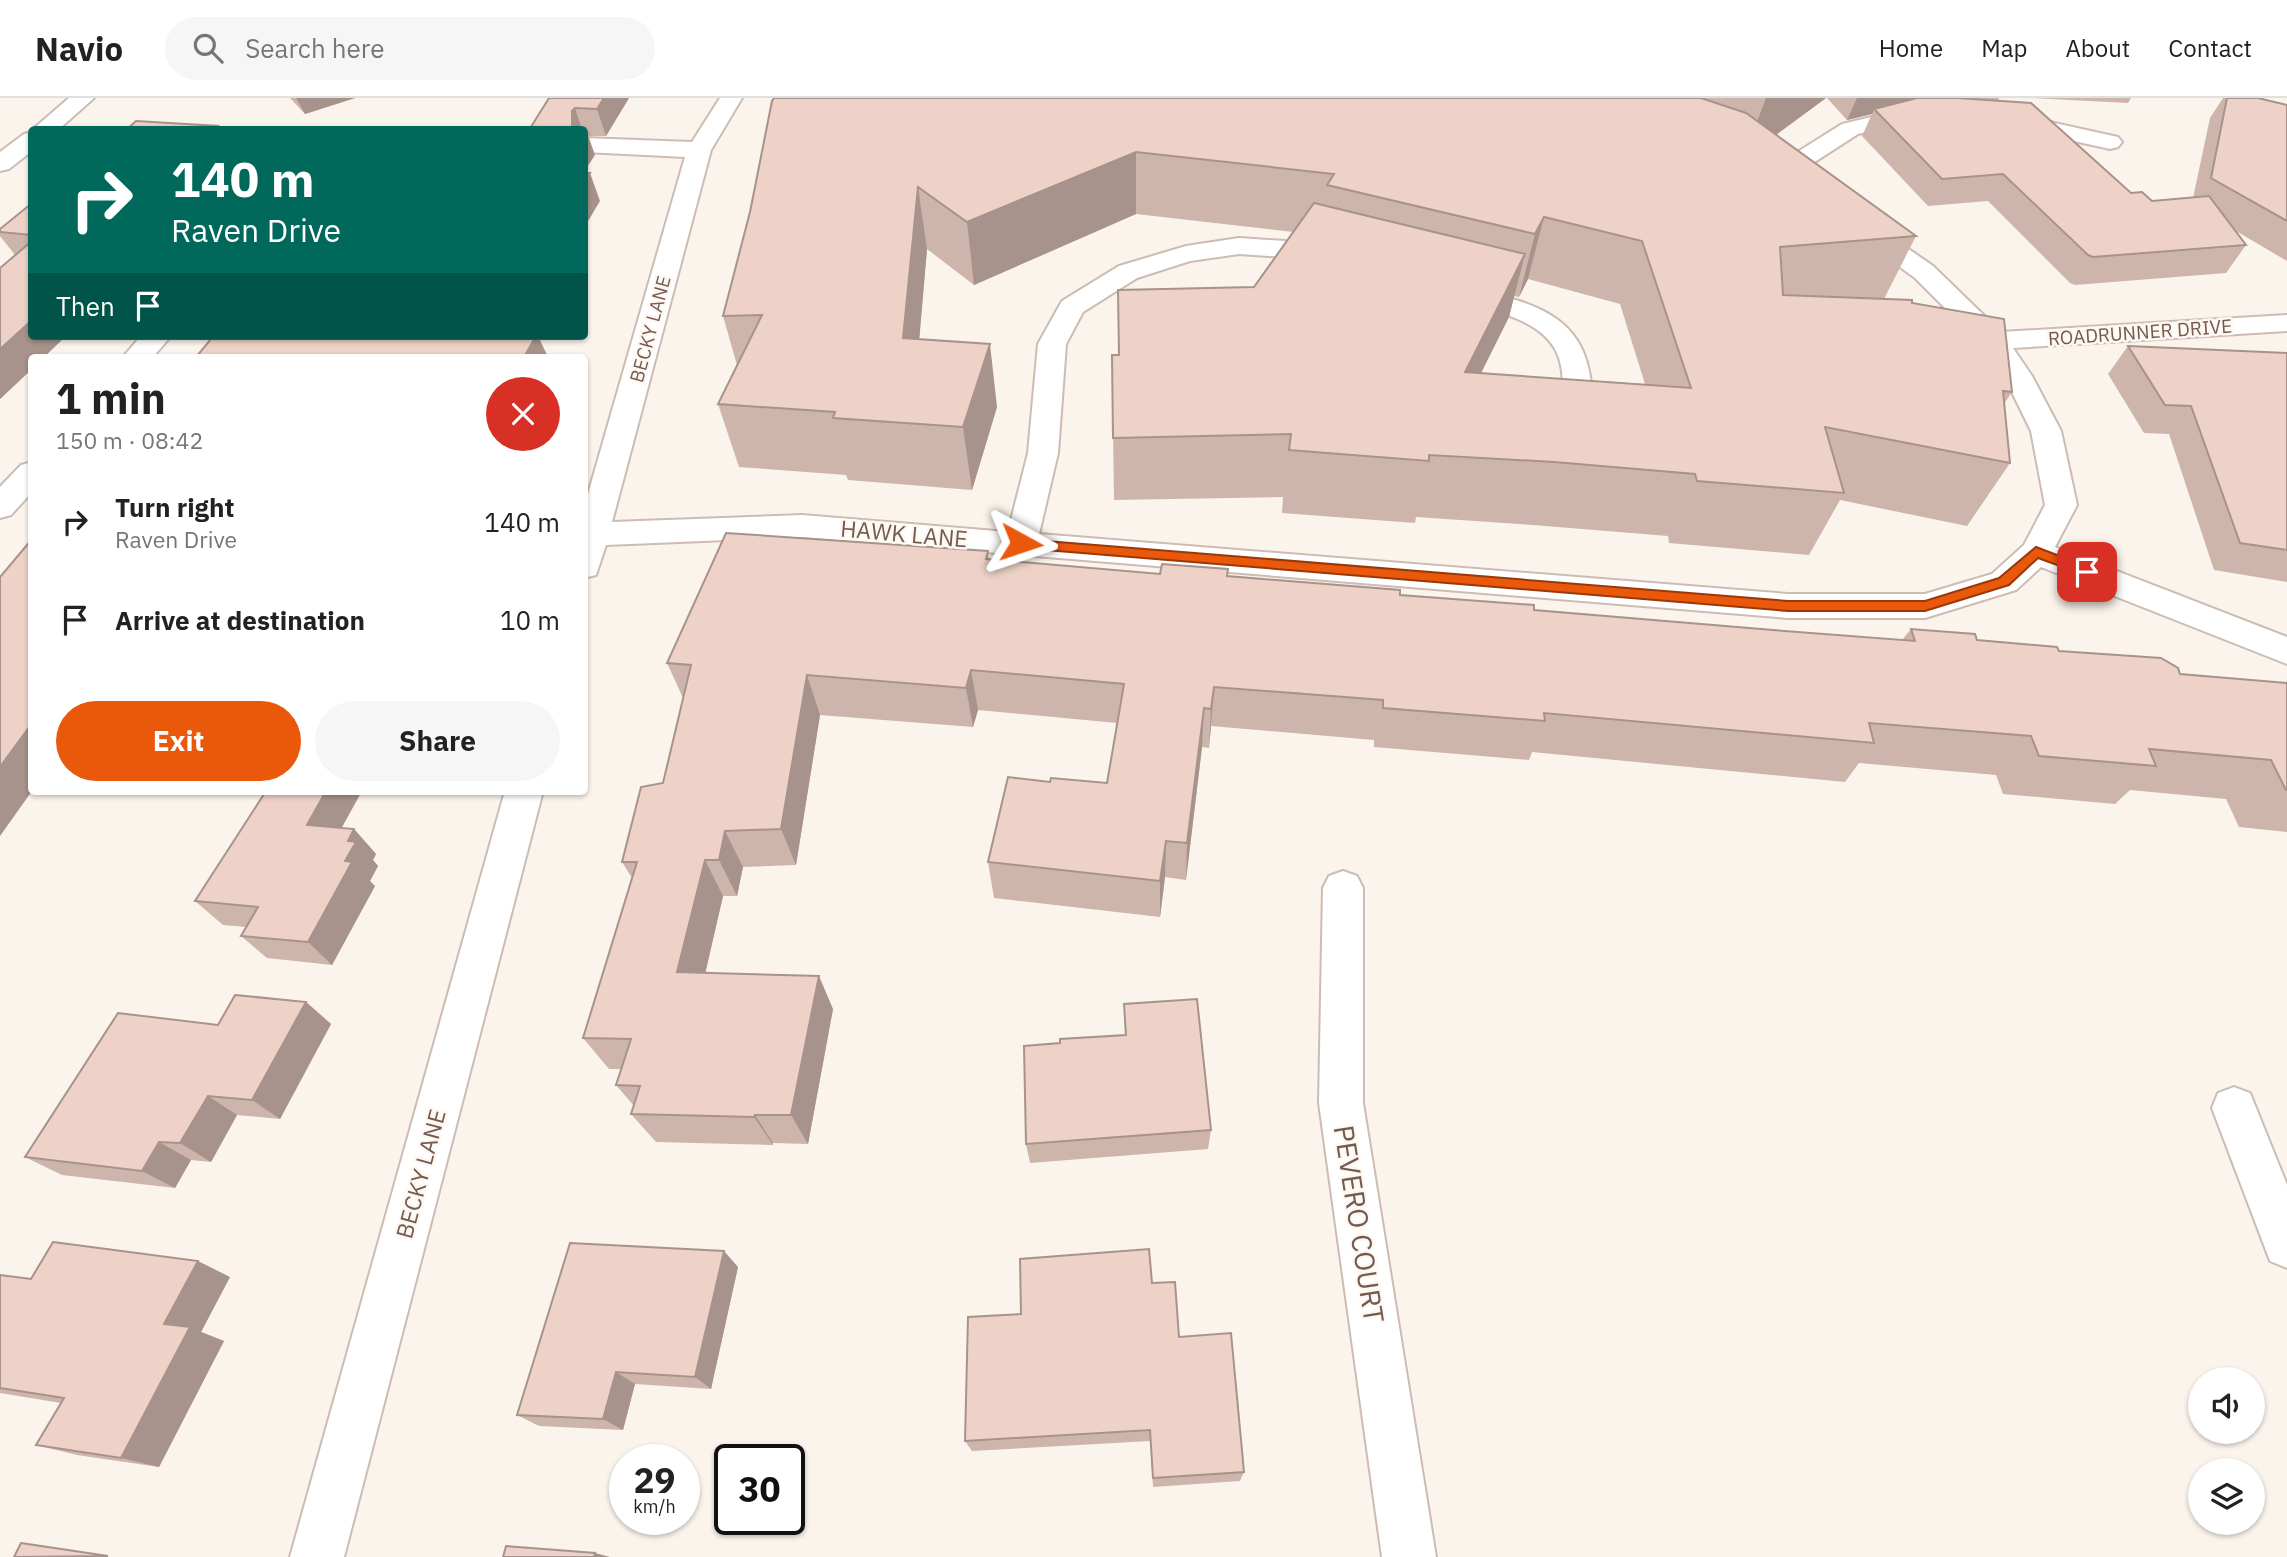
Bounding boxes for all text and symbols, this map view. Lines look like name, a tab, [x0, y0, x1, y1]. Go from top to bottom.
search box	[165, 17, 655, 80]
text: Navio	[35, 27, 123, 70]
icon: search	[189, 29, 227, 67]
text: Search here	[245, 31, 385, 65]
text: Home	[1879, 32, 1943, 64]
text: Map	[1981, 32, 2027, 64]
text: About	[2065, 32, 2130, 64]
text: Contact	[2168, 32, 2252, 64]
text: 140 m	[171, 147, 315, 210]
icon: right	[56, 154, 147, 245]
text: Raven Drive	[171, 209, 341, 251]
street label: BECKY LANE	[624, 273, 676, 385]
icon: arrive	[129, 287, 167, 325]
text: Then	[56, 289, 115, 323]
street label: ROADRUNNER DRIVE	[2047, 314, 2233, 350]
text: 1 min	[56, 371, 166, 426]
button: close	[486, 377, 560, 451]
text: 150 m · 08:42	[56, 425, 203, 455]
text: Turn right	[115, 490, 234, 524]
icon: right	[56, 503, 94, 541]
text: 140 m	[484, 505, 560, 539]
position arrow	[984, 506, 1058, 580]
street label: HAWK LANE	[839, 512, 969, 554]
text: Raven Drive	[115, 524, 237, 554]
pin	[2057, 542, 2117, 602]
icon: arrive	[2068, 553, 2106, 591]
icon: arrive	[56, 601, 94, 639]
text: Arrive at destination	[115, 603, 365, 637]
text: 10 m	[500, 603, 560, 637]
button: Exit	[56, 701, 301, 781]
button: Share	[315, 701, 560, 781]
street label: BECKY LANE	[388, 1106, 452, 1242]
street label: PEVERO COURT	[1326, 1122, 1393, 1325]
map controls	[2188, 1367, 2265, 1535]
button: sound	[2188, 1367, 2265, 1444]
speed limit sign: 30	[714, 1444, 805, 1535]
text: 29	[633, 1457, 676, 1503]
button: layers	[2188, 1458, 2265, 1535]
text: km/h	[633, 1495, 676, 1518]

